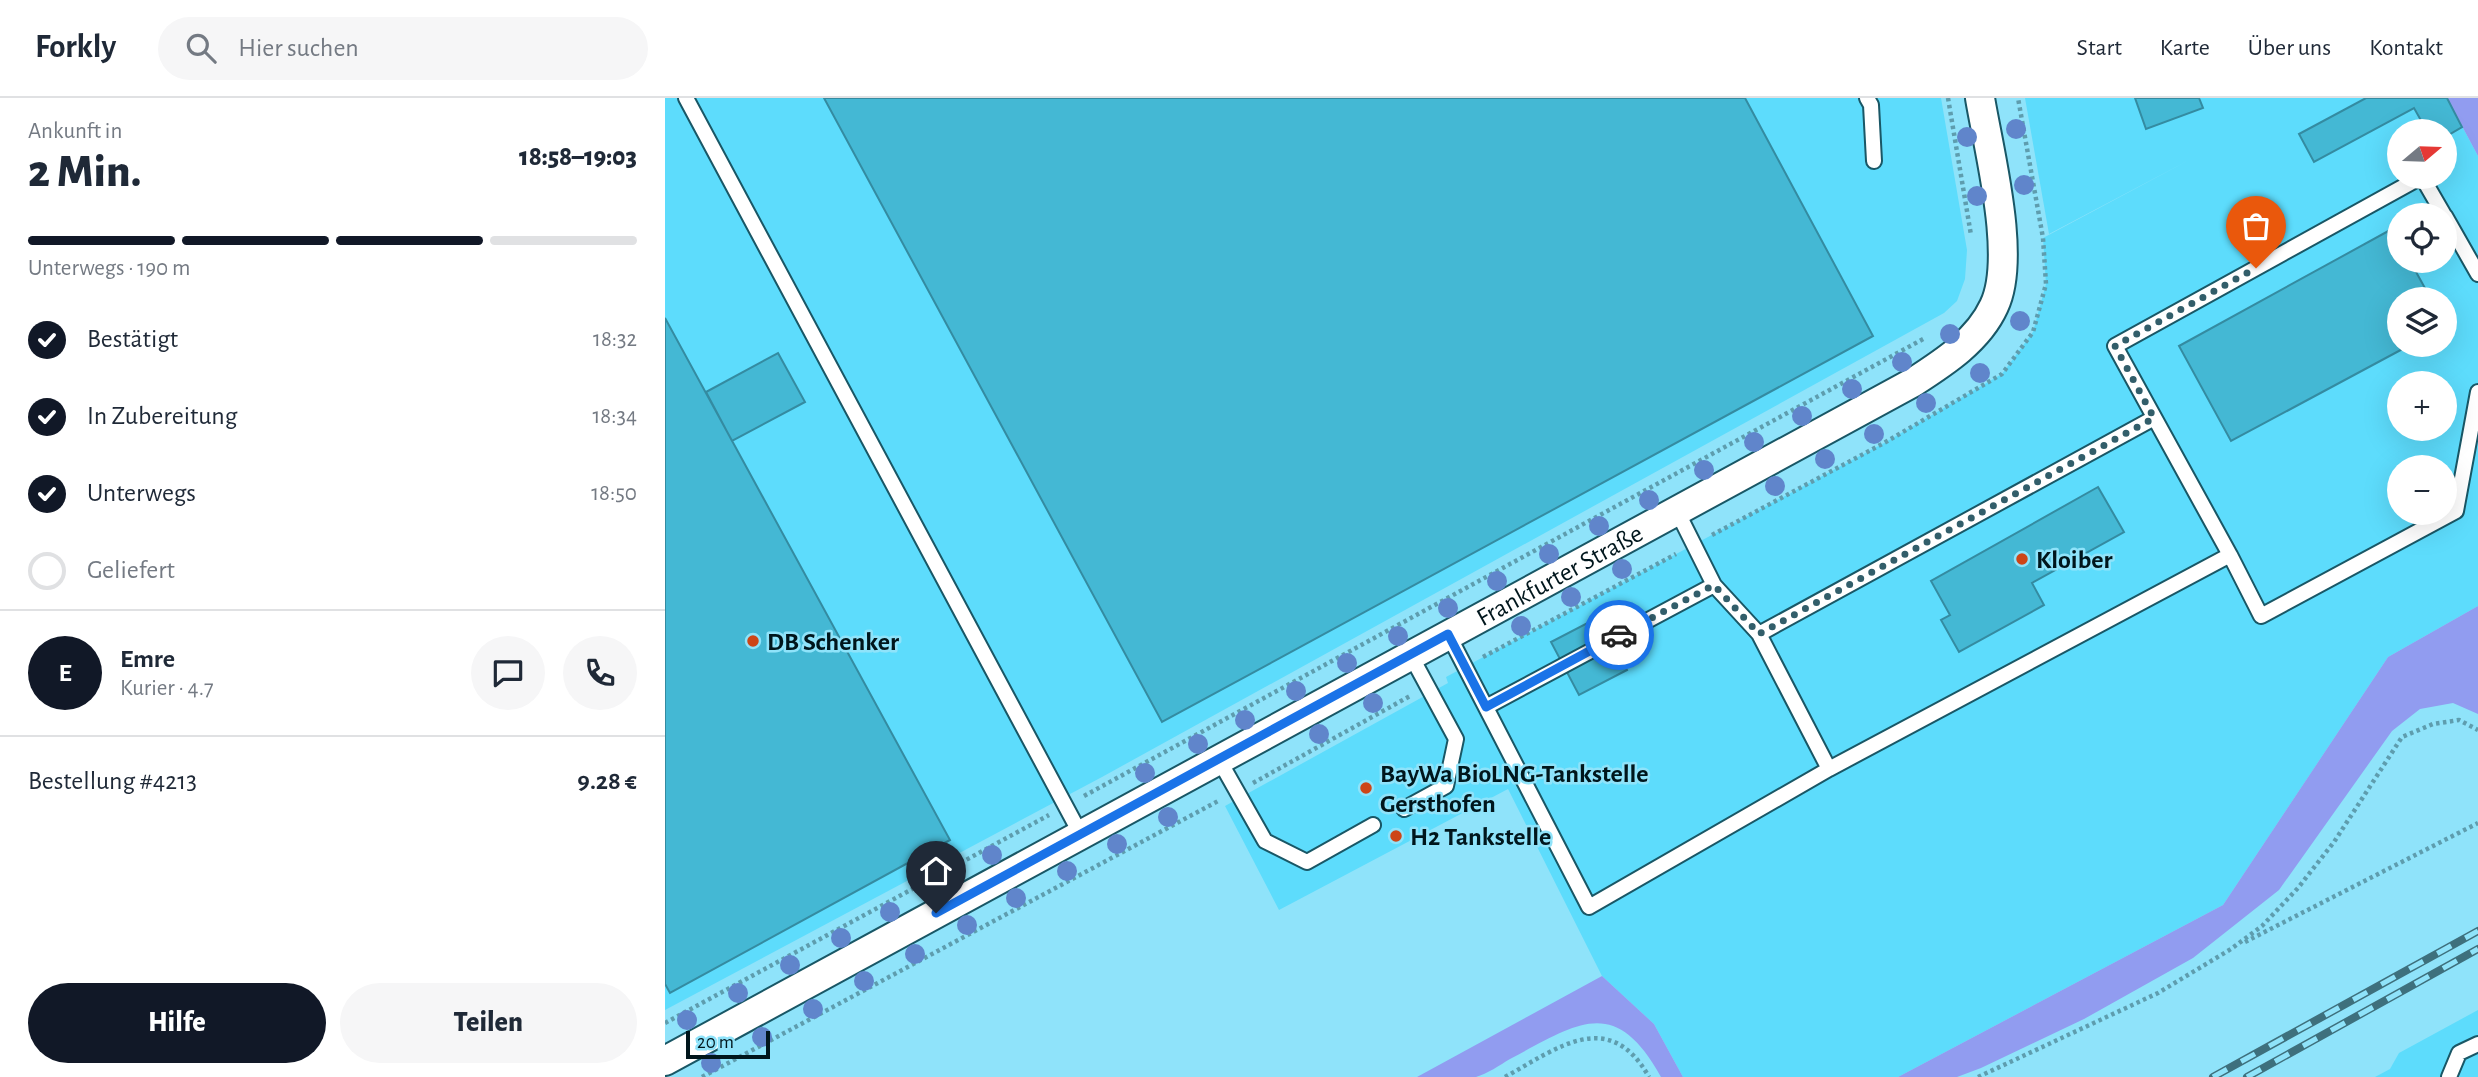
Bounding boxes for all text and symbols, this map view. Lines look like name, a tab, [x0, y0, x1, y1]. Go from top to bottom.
search box	[158, 17, 648, 80]
icon: search	[182, 29, 220, 67]
text: Forkly	[35, 31, 116, 64]
text: Hier suchen	[238, 35, 359, 61]
text: Start	[2077, 36, 2122, 60]
text: Karte	[2160, 36, 2210, 60]
text: Über uns	[2248, 36, 2331, 60]
text: Kontakt	[2369, 36, 2443, 60]
north arrow	[2387, 119, 2457, 189]
map controls	[2387, 119, 2457, 525]
text: Ankunft in	[28, 120, 122, 143]
text: 18:58–19:03	[519, 144, 637, 170]
text: 2 Min.	[28, 149, 141, 195]
pin	[2226, 196, 2286, 268]
button: locate	[2387, 203, 2457, 273]
icon: bag	[2237, 207, 2275, 245]
text: Unterwegs · 190 m	[28, 257, 190, 280]
button: layers	[2387, 287, 2457, 357]
icon: check	[28, 321, 66, 359]
text: Bestätigt	[87, 326, 178, 352]
text: 18:32	[593, 328, 637, 351]
button: +	[2387, 371, 2457, 441]
icon: check	[28, 398, 66, 436]
text: In Zubereitung	[87, 403, 237, 429]
text: 18:34	[592, 405, 637, 428]
button: −	[2387, 455, 2457, 525]
icon: check	[28, 475, 66, 513]
text: Unterwegs	[87, 480, 196, 506]
text: 18:50	[591, 482, 637, 505]
street label: Frankfurter Straße	[1473, 520, 1647, 631]
place label: Kloiber	[2036, 547, 2113, 573]
marker: Kloiber	[2014, 551, 2030, 567]
text: Geliefert	[87, 557, 175, 583]
courier	[1584, 600, 1654, 670]
icon: car	[1600, 616, 1638, 654]
place label: DB Schenker	[767, 629, 899, 655]
marker: DB Schenker	[745, 633, 761, 649]
button: chat	[471, 636, 545, 710]
button: phone	[563, 636, 637, 710]
text: Emre	[120, 646, 175, 672]
text: E	[58, 660, 72, 686]
text: Kurier · 4.7	[120, 677, 214, 700]
place label: BayWa BioLNG-Tankstelle Gersthofen	[1380, 761, 1649, 817]
text: Bestellung #4213	[28, 768, 197, 794]
text: 9.28 €	[577, 768, 637, 794]
marker: BayWa BioLNG-Tankstelle Gersthofen	[1358, 780, 1374, 796]
place label: H2 Tankstelle	[1410, 824, 1551, 850]
marker: H2 Tankstelle	[1388, 828, 1404, 844]
pin	[906, 841, 966, 913]
icon: home	[917, 852, 955, 890]
button: Hilfe	[28, 983, 326, 1063]
button: Teilen	[340, 983, 637, 1063]
scale bar	[686, 1028, 770, 1060]
text: 20 m	[697, 1033, 734, 1052]

